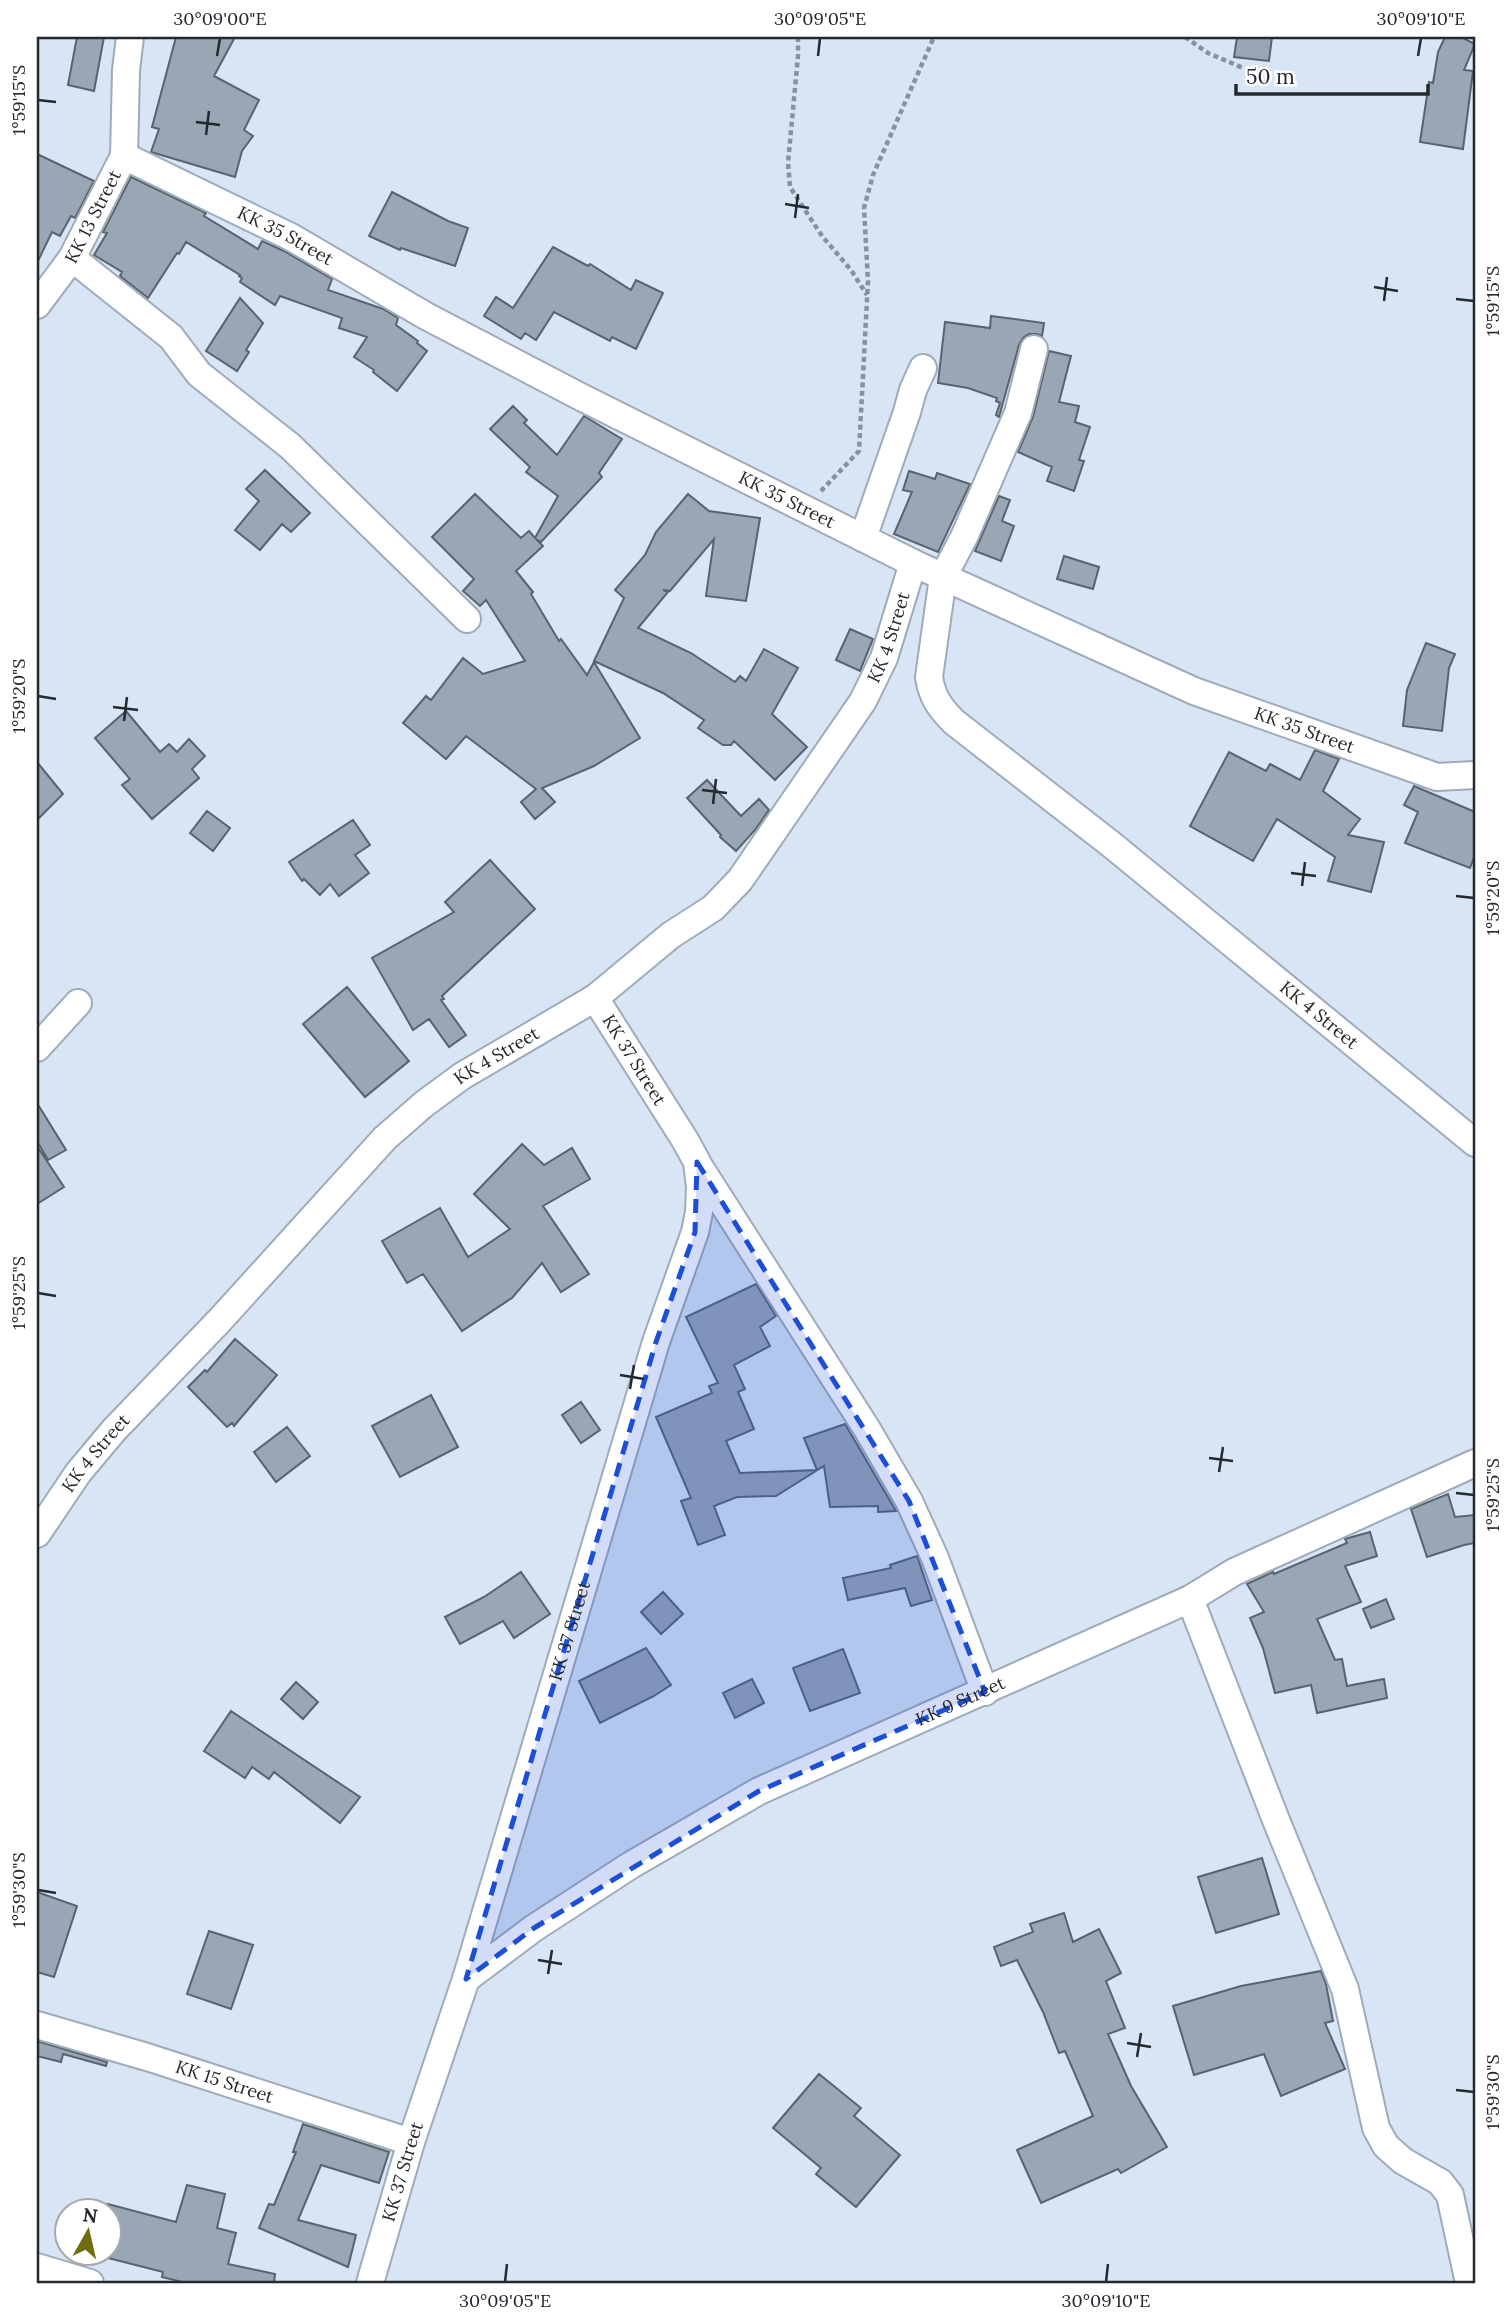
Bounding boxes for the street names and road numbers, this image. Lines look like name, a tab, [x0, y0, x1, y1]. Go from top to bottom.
street label: KK 13 Street	[59, 166, 126, 267]
street label: KK 35 Street	[234, 201, 338, 270]
street label: KK 35 Street	[735, 466, 839, 533]
street label: KK 4 Street	[862, 589, 915, 686]
street label: KK 35 Street	[1251, 701, 1358, 758]
street label: KK 4 Street	[1275, 976, 1363, 1054]
street label: KK 37 Street	[597, 1010, 671, 1110]
street label: KK 4 Street	[449, 1021, 543, 1089]
street label: KK 4 Street	[56, 1409, 134, 1497]
street label: KK 37 Street	[544, 1578, 595, 1684]
street label: KK 9 Street	[912, 1671, 1009, 1731]
street label: KK 15 Street	[173, 2055, 277, 2108]
street label: KK 37 Street	[376, 2119, 428, 2224]

